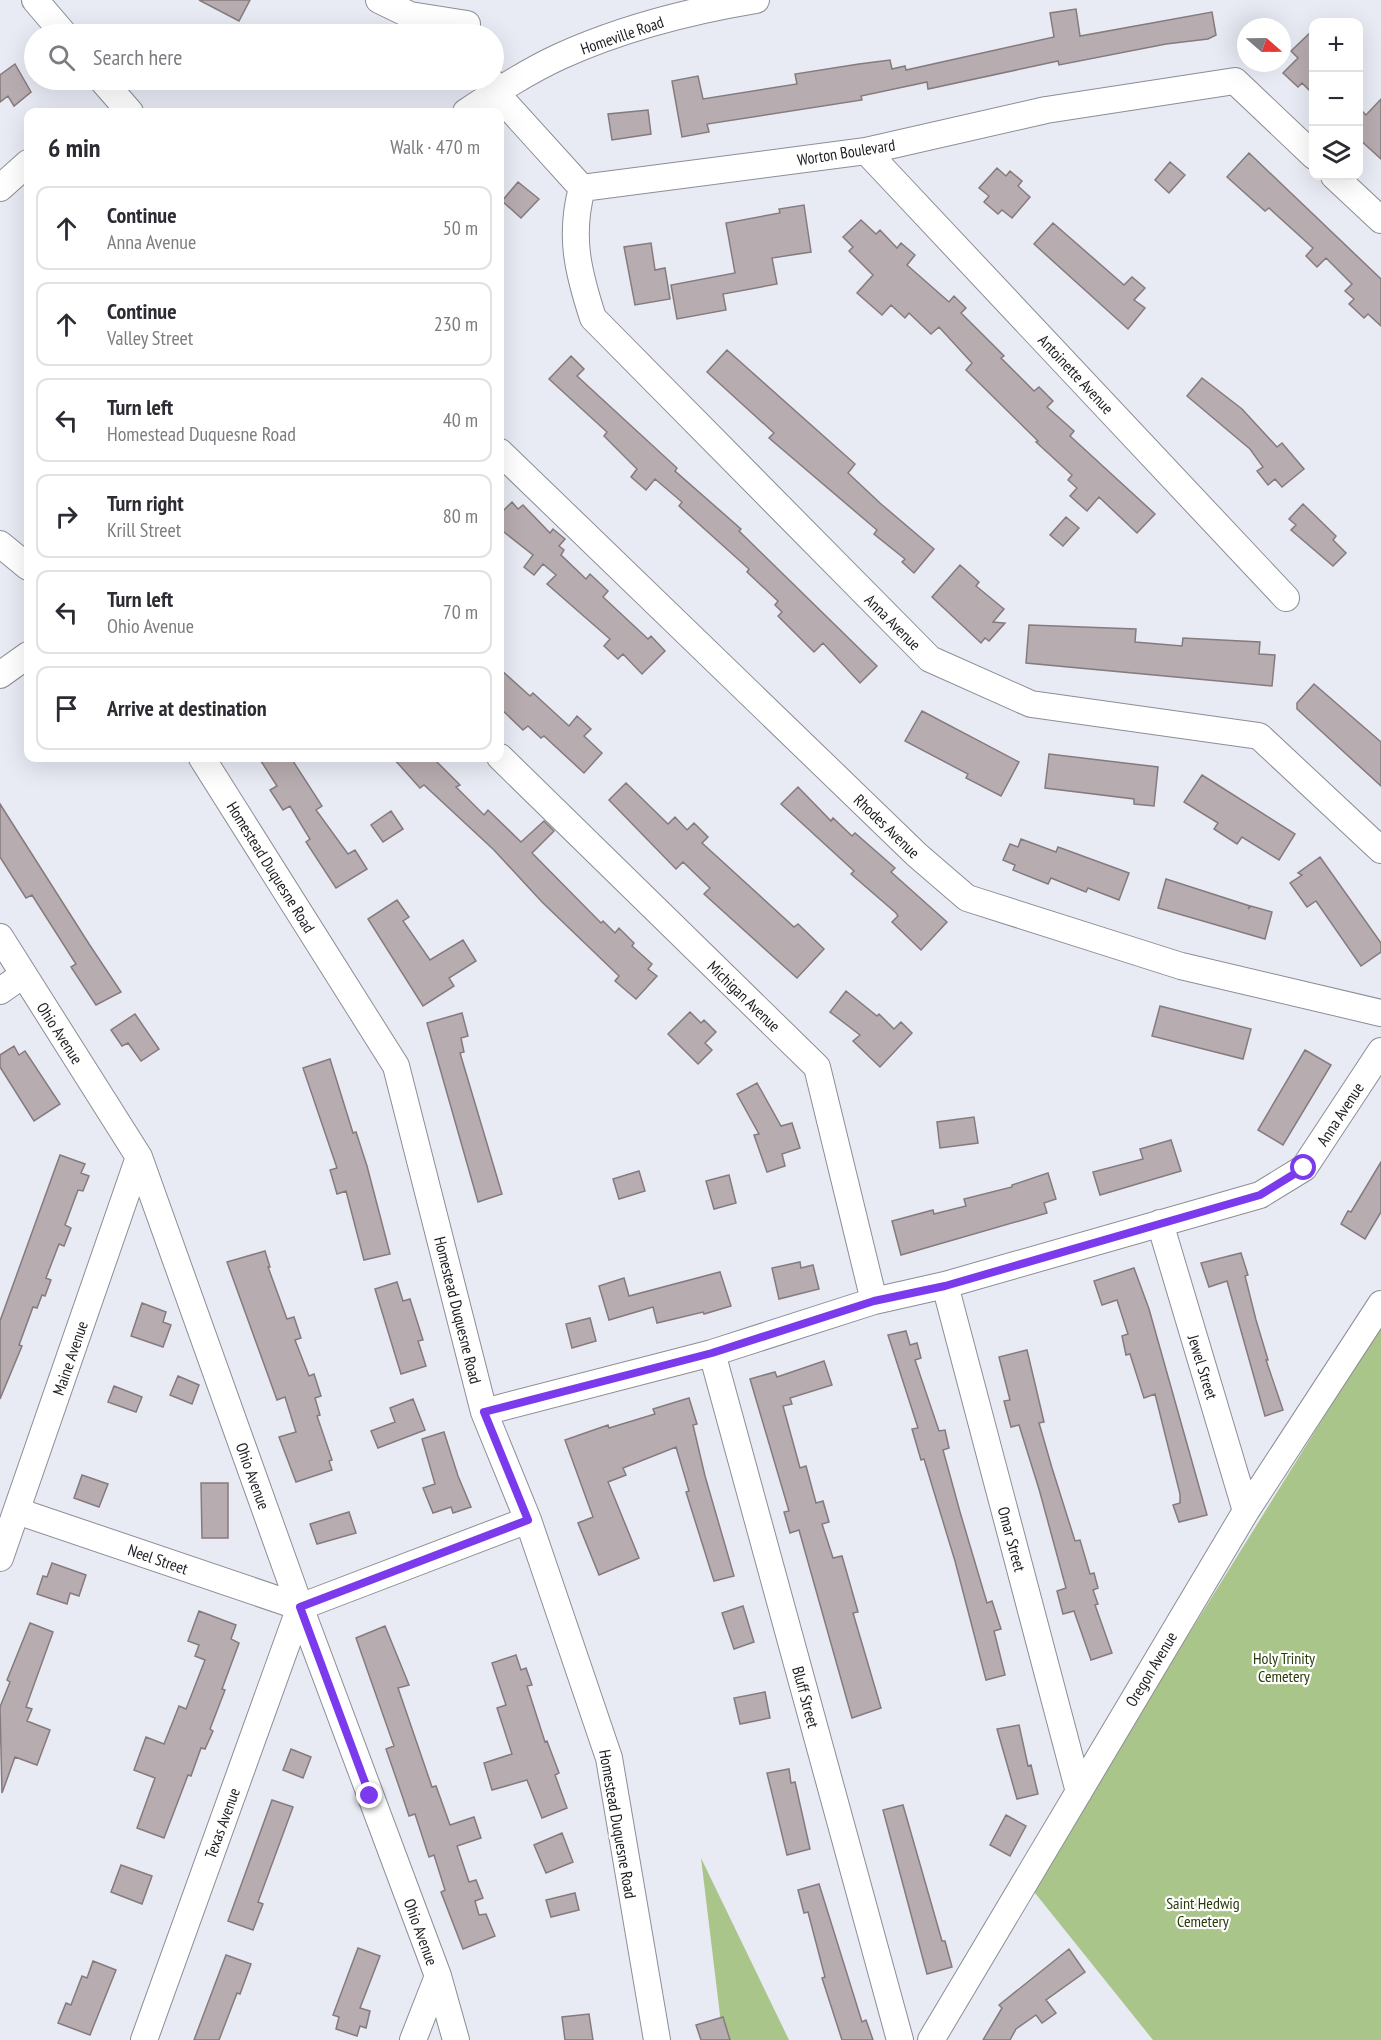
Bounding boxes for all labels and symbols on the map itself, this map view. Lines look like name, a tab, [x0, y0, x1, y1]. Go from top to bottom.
street label: Homeville Road	[578, 11, 666, 59]
north arrow	[1237, 18, 1291, 72]
street label: Worton Boulevard	[796, 134, 896, 170]
street label: Antoinette Avenue	[1034, 330, 1118, 418]
street label: Anna Avenue	[861, 590, 925, 654]
street label: Rhodes Avenue	[850, 790, 924, 862]
street label: Homestead Duquesne Road	[222, 798, 320, 936]
street label: Michigan Avenue	[703, 956, 785, 1036]
street label: Ohio Avenue	[33, 998, 87, 1068]
street label: Anna Avenue	[1312, 1079, 1368, 1149]
route start	[1290, 1154, 1316, 1180]
street label: Homestead Duquesne Road	[430, 1234, 486, 1386]
street label: Maine Avenue	[48, 1318, 92, 1398]
street label: Jewel Street	[1183, 1331, 1222, 1402]
street label: Ohio Avenue	[232, 1440, 274, 1512]
street label: Omar Street	[994, 1504, 1030, 1574]
street label: Neel Street	[125, 1539, 191, 1579]
street label: Oregon Avenue	[1121, 1628, 1181, 1710]
park label: Holy Trinity Cemetery	[1253, 1648, 1315, 1686]
street label: Bluff Street	[788, 1664, 824, 1731]
street label: Homestead Duquesne Road	[595, 1748, 641, 1900]
route end	[356, 1782, 382, 1808]
street label: Texas Avenue	[200, 1785, 244, 1861]
park label: Saint Hedwig Cemetery	[1166, 1893, 1240, 1931]
street label: Ohio Avenue	[400, 1896, 442, 1968]

